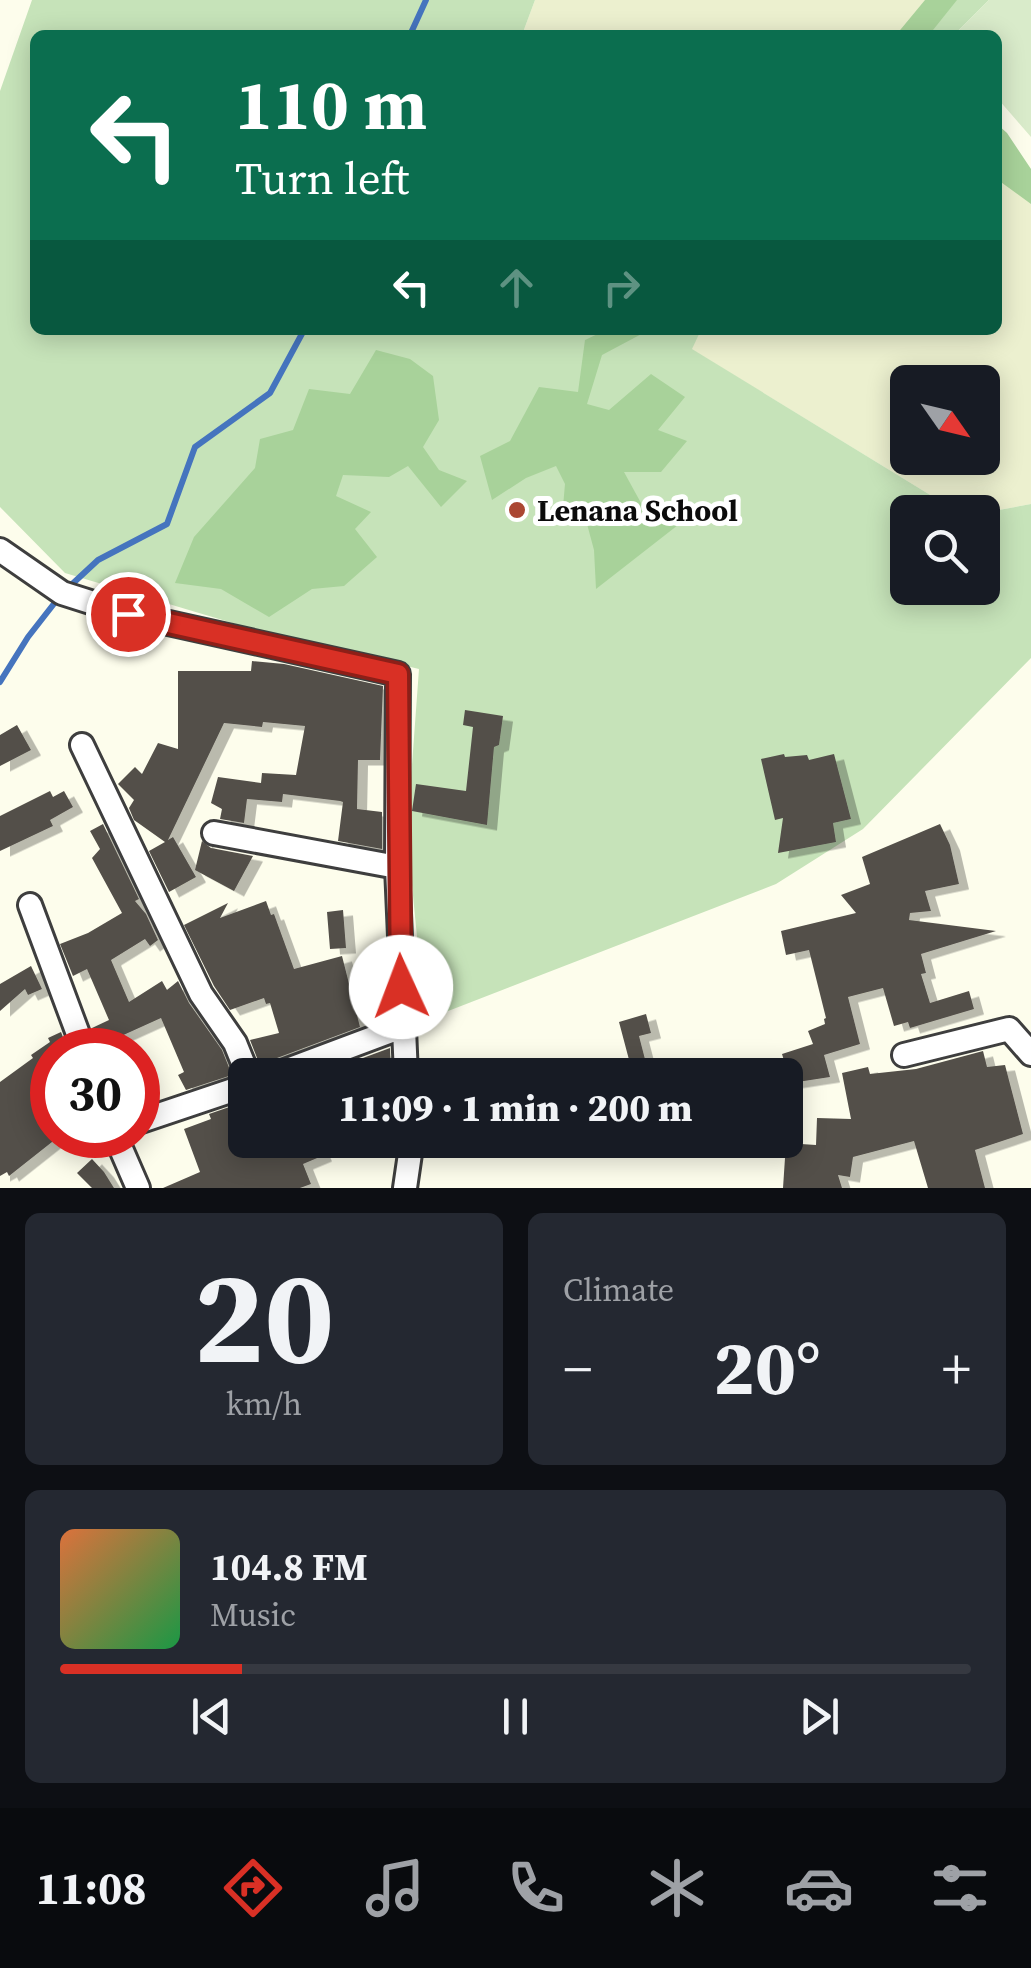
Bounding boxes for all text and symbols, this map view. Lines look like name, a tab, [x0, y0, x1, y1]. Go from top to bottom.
text: 110 m	[235, 56, 427, 152]
icon: left	[70, 70, 200, 200]
text: Turn left	[235, 147, 409, 209]
icon: left	[384, 260, 439, 315]
icon: ahead	[489, 260, 544, 315]
icon: right	[594, 260, 649, 315]
north arrow	[890, 365, 1000, 475]
map controls	[890, 365, 1000, 605]
place label: Lenana School	[537, 490, 738, 531]
button: search	[890, 495, 1000, 605]
marker: Lenana School	[506, 499, 528, 521]
pin	[86, 572, 171, 657]
icon: arrive	[101, 587, 156, 642]
position arrow	[349, 935, 453, 1039]
speed limit sign: 30	[30, 1028, 160, 1158]
text: 11:09 · 1 min · 200 m	[338, 1082, 693, 1134]
text: 20	[194, 1227, 334, 1406]
text: Climate	[563, 1268, 674, 1312]
text: 20°	[713, 1316, 821, 1419]
text: −	[563, 1331, 592, 1406]
text: +	[942, 1331, 971, 1406]
text: km/h	[226, 1382, 302, 1426]
text: 104.8 FM	[210, 1541, 368, 1593]
text: Music	[210, 1593, 296, 1637]
icon: previous	[184, 1689, 239, 1744]
icon: pause	[488, 1689, 543, 1744]
icon: next	[792, 1689, 847, 1744]
icon: directions	[218, 1853, 288, 1923]
icon: music	[360, 1853, 430, 1923]
icon: phone	[501, 1853, 571, 1923]
icon: climate	[642, 1853, 712, 1923]
icon: car	[784, 1853, 854, 1923]
icon: filters	[925, 1853, 995, 1923]
text: 11:08	[36, 1857, 147, 1919]

